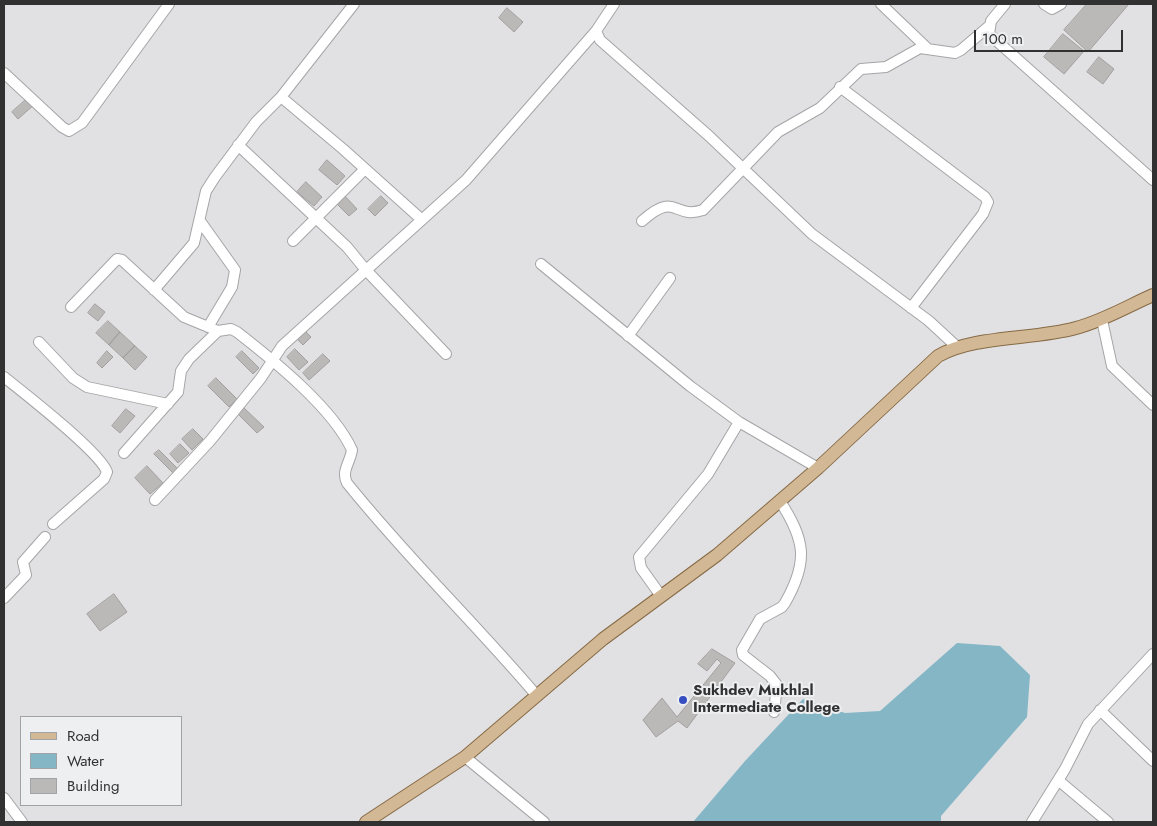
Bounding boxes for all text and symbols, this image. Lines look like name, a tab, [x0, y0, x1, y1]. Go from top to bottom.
scale bar	[977, 20, 1126, 52]
text: 100 m	[982, 28, 1023, 50]
place label: Sukhdev Mukhlal Intermediate College	[693, 682, 840, 717]
marker: Sukhdev Mukhlal Intermediate College	[677, 694, 689, 706]
legend	[20, 716, 182, 806]
text: Road	[67, 725, 99, 747]
text: Water	[67, 750, 104, 772]
text: Building	[67, 775, 119, 797]

